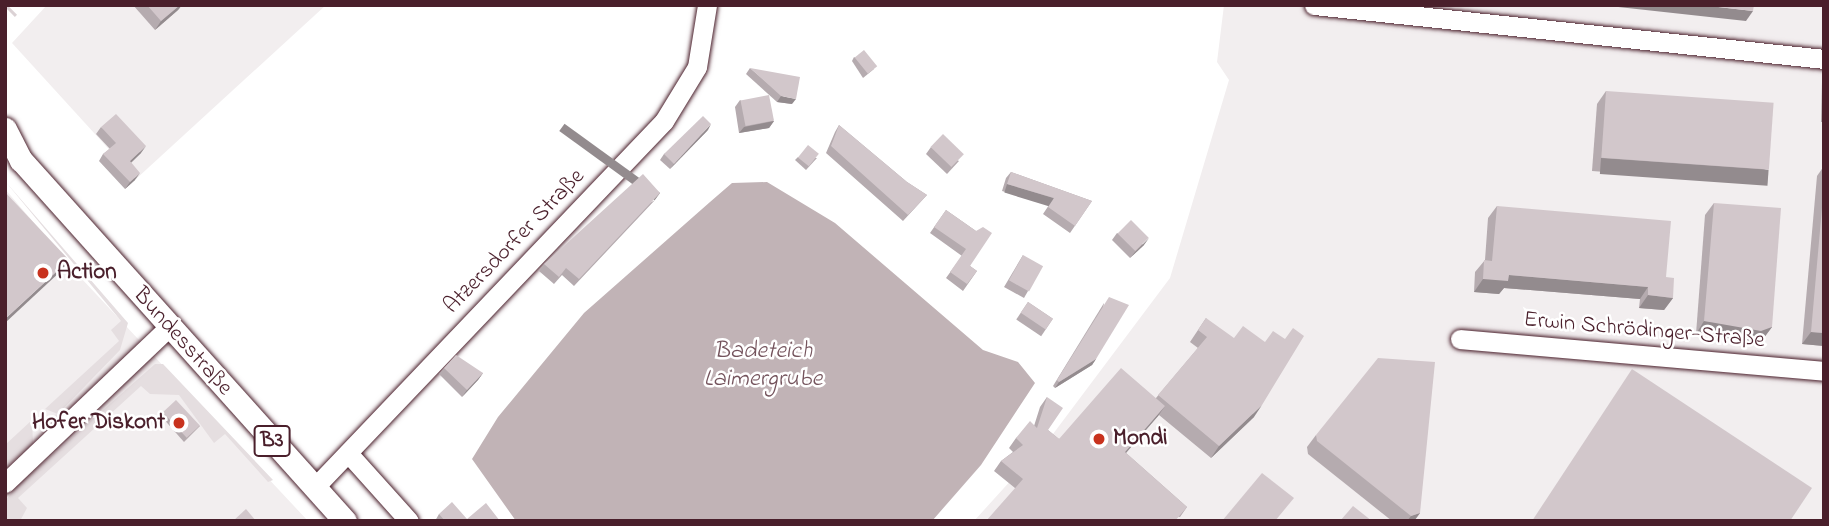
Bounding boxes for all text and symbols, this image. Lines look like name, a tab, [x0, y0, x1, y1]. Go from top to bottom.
street label: Atzersdorfer Straße	[439, 164, 591, 320]
place label: Action	[57, 259, 117, 287]
marker: Action	[35, 265, 51, 281]
street label: Bundesstraße	[126, 282, 238, 402]
street label: Erwin Schrödinger-Straße	[1522, 307, 1766, 355]
water label: Badeteich Laimergrube	[704, 338, 822, 394]
place label: Hofer Diskont	[32, 409, 165, 437]
marker: Hofer Diskont	[171, 415, 187, 431]
road number: B3	[253, 424, 291, 458]
place label: Mondi	[1113, 425, 1167, 453]
marker: Mondi	[1091, 431, 1107, 447]

